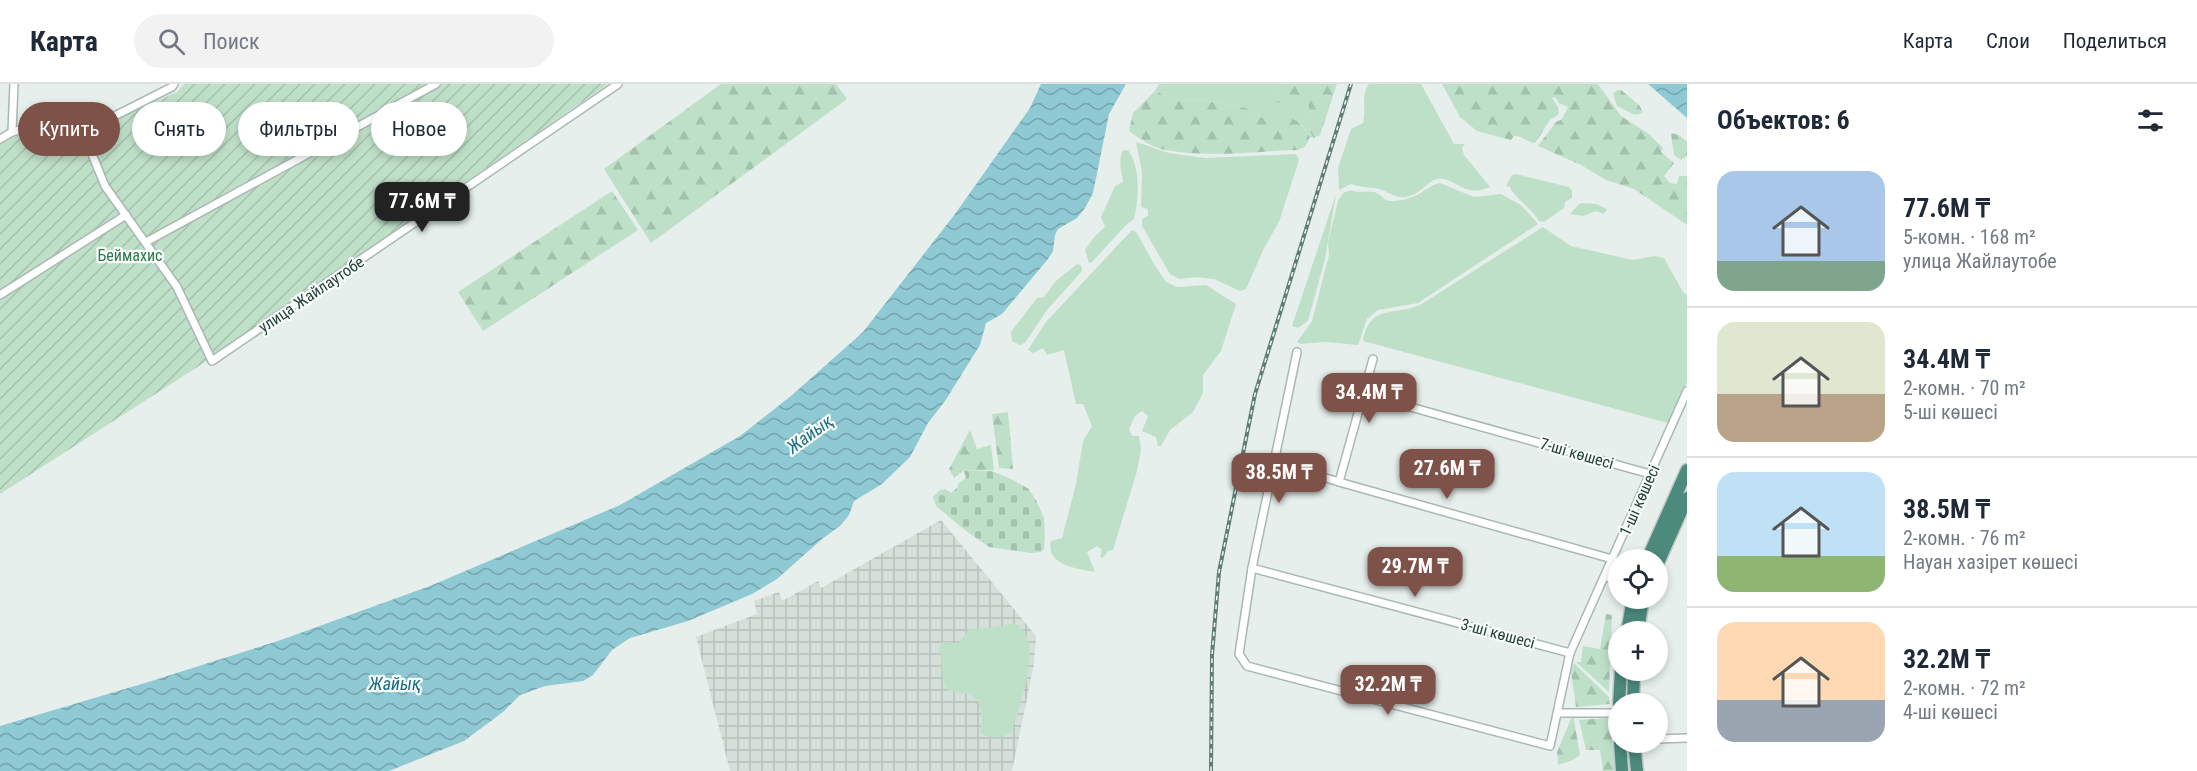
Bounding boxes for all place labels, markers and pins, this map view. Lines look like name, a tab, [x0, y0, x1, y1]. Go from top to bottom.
pin: 77.6M ₸	[367, 182, 477, 233]
pin: 34.4M ₸	[1314, 373, 1424, 424]
pin: 27.6M ₸	[1392, 449, 1502, 500]
pin: 38.5M ₸	[1224, 453, 1334, 504]
pin: 29.7M ₸	[1360, 547, 1470, 598]
pin: 32.2M ₸	[1333, 665, 1443, 716]

